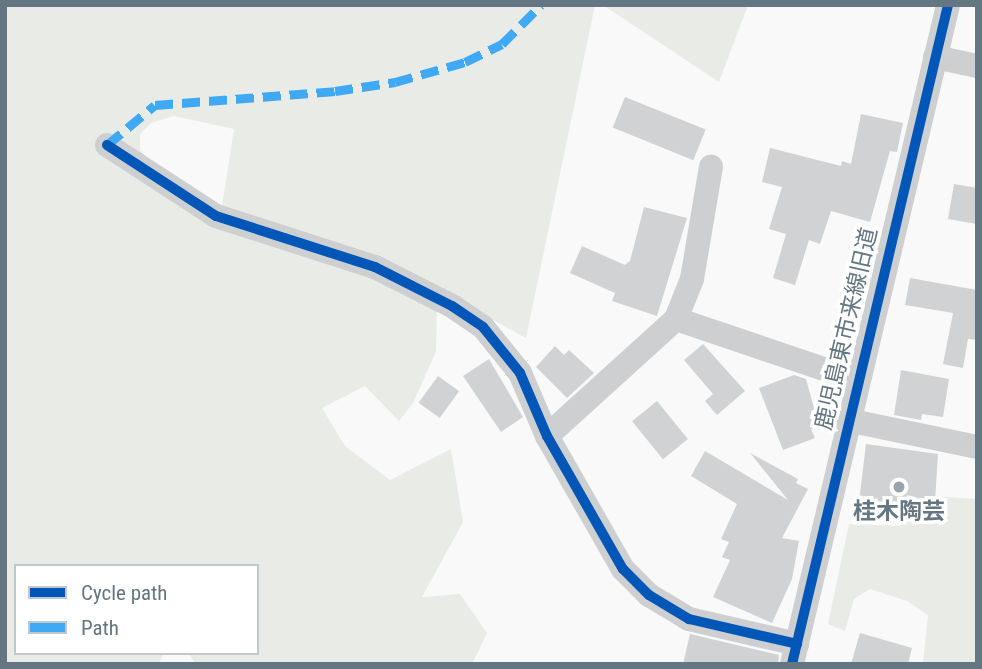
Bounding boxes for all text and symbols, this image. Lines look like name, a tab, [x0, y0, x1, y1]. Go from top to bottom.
street label: 鹿児島東市来線旧道	[810, 225, 884, 433]
marker: 桂木陶芸	[891, 479, 907, 495]
place label: 桂木陶芸	[853, 498, 945, 526]
legend	[14, 564, 259, 655]
text: Cycle path	[81, 581, 167, 605]
text: Path	[81, 616, 119, 640]

